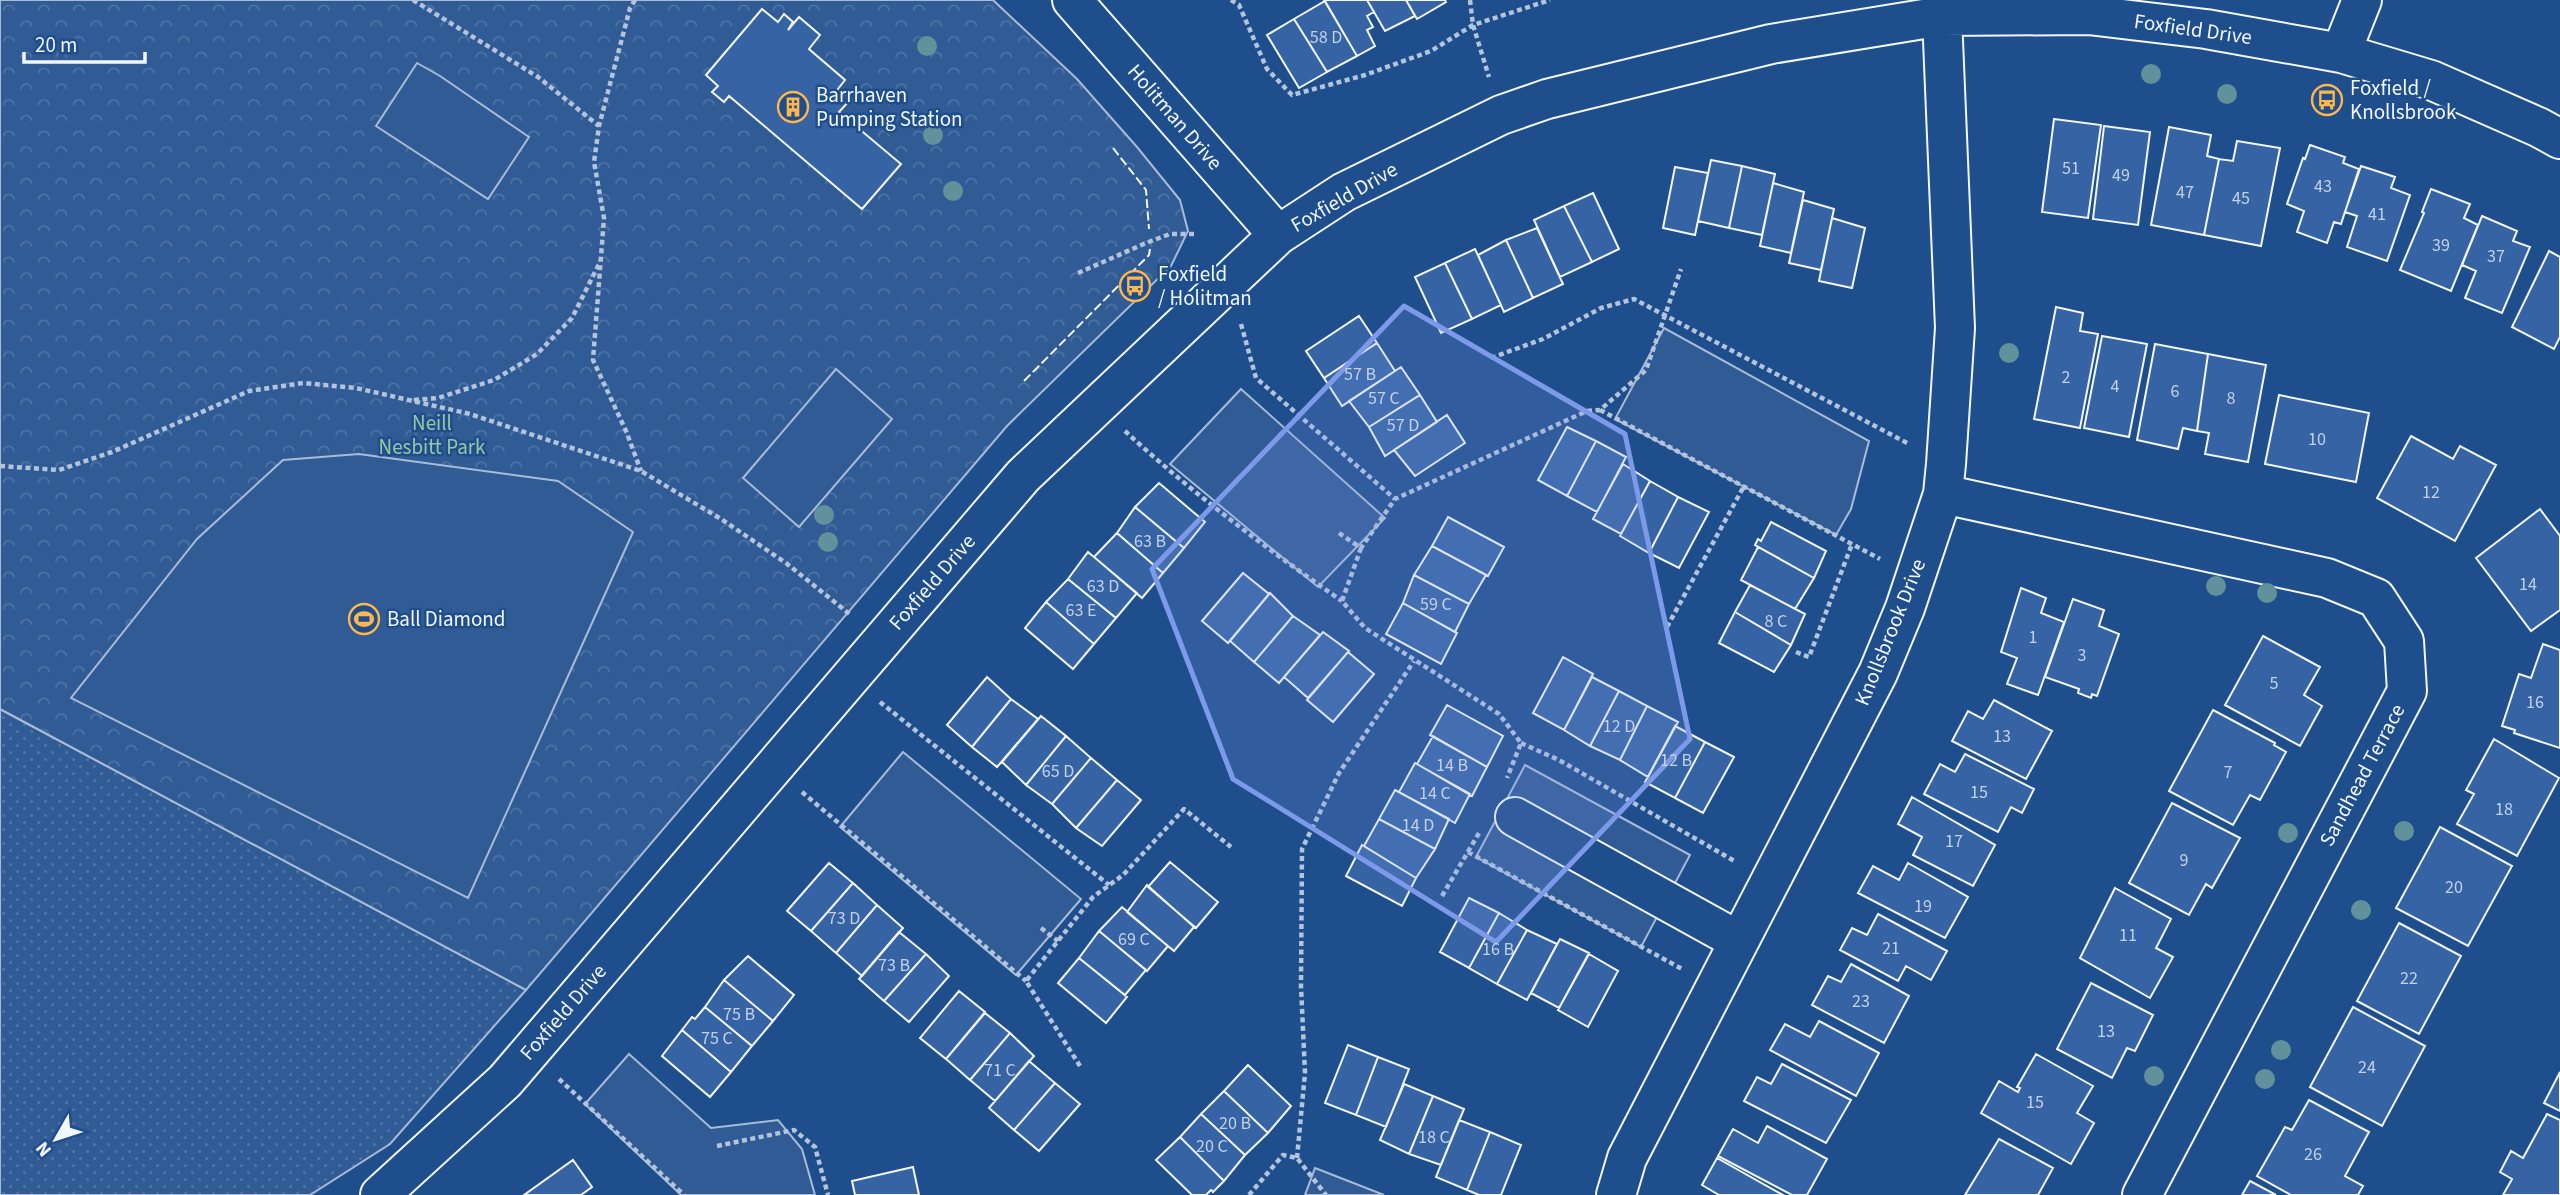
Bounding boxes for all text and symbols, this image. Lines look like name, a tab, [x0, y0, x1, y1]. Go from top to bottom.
street label: Foxfield Drive	[2132, 6, 2254, 52]
scale bar	[24, 21, 145, 65]
house number: 58 D	[1310, 25, 1342, 50]
text: 20 m	[35, 30, 77, 60]
street label: Holitman Drive	[1120, 57, 1230, 177]
place label: Foxfield / Knollsbrook	[2350, 73, 2457, 127]
place label: Barrhaven Pumping Station	[816, 80, 963, 134]
bus stop icon: Foxfield / Knollsbrook	[2310, 83, 2344, 117]
building icon: Barrhaven Pumping Station	[776, 90, 810, 124]
street label: Foxfield Drive	[1285, 154, 1403, 240]
house number: 51	[2062, 156, 2080, 181]
house number: 49	[2112, 163, 2130, 188]
house number: 43	[2314, 174, 2332, 199]
house number: 47	[2176, 180, 2194, 205]
house number: 45	[2232, 186, 2250, 211]
house number: 41	[2368, 202, 2386, 227]
house number: 39	[2432, 233, 2450, 258]
house number: 37	[2487, 244, 2505, 269]
place label: Foxfield / Holitman	[1158, 259, 1252, 313]
bus stop icon: Foxfield / Holitman	[1118, 269, 1152, 303]
house number: 57 B	[1344, 362, 1376, 387]
house number: 2	[2062, 365, 2071, 390]
house number: 4	[2111, 374, 2120, 399]
house number: 6	[2171, 379, 2180, 404]
house number: 57 C	[1368, 386, 1400, 411]
house number: 8	[2227, 386, 2236, 411]
park label: Neill Nesbitt Park	[379, 408, 486, 462]
house number: 57 D	[1387, 413, 1419, 438]
house number: 10	[2308, 427, 2326, 452]
house number: 12	[2422, 480, 2440, 505]
street label: Foxfield Drive	[882, 527, 982, 637]
house number: 63 B	[1134, 529, 1166, 554]
street label: Knollsbrook Drive	[1847, 554, 1933, 710]
house number: 14	[2519, 572, 2537, 597]
house number: 63 D	[1087, 574, 1119, 599]
house number: 59 C	[1420, 592, 1452, 617]
house number: 63 E	[1066, 598, 1096, 623]
sports icon: Ball Diamond	[347, 602, 381, 636]
place label: Ball Diamond	[387, 604, 505, 634]
house number: 8 C	[1765, 609, 1787, 634]
house number: 1	[2029, 625, 2037, 650]
house number: 3	[2078, 643, 2087, 668]
house number: 5	[2270, 671, 2279, 696]
house number: 16	[2526, 690, 2544, 715]
street label: Sandhead Terrace	[2312, 698, 2412, 852]
house number: 12 D	[1603, 714, 1635, 739]
house number: 13	[1993, 724, 2011, 749]
house number: 12 B	[1660, 748, 1692, 773]
house number: 14 B	[1436, 753, 1468, 778]
house number: 65 D	[1042, 759, 1074, 784]
house number: 7	[2224, 760, 2233, 785]
house number: 15	[1970, 780, 1988, 805]
house number: 14 C	[1419, 781, 1451, 806]
house number: 18	[2495, 797, 2513, 822]
house number: 14 D	[1402, 813, 1434, 838]
house number: 17	[1945, 829, 1963, 854]
house number: 9	[2180, 848, 2189, 873]
house number: 20	[2445, 875, 2463, 900]
house number: 19	[1914, 894, 1932, 919]
house number: 73 D	[828, 906, 860, 931]
house number: 11	[2119, 923, 2137, 948]
house number: 69 C	[1118, 927, 1150, 952]
house number: 21	[1882, 936, 1900, 961]
house number: 16 B	[1482, 937, 1514, 962]
house number: 73 B	[878, 953, 910, 978]
street label: Foxfield Drive	[513, 957, 613, 1067]
house number: 22	[2400, 966, 2418, 991]
house number: 23	[1852, 989, 1870, 1014]
house number: 75 B	[723, 1002, 755, 1027]
house number: 13	[2097, 1019, 2115, 1044]
house number: 75 C	[701, 1026, 733, 1051]
house number: 24	[2358, 1055, 2376, 1080]
house number: 71 C	[984, 1058, 1016, 1083]
house number: 15	[2026, 1090, 2044, 1115]
north arrow	[21, 1104, 91, 1174]
house number: 20 B	[1219, 1111, 1251, 1136]
house number: 18 C	[1418, 1125, 1450, 1150]
house number: 20 C	[1196, 1134, 1228, 1159]
text: N	[29, 1135, 58, 1162]
house number: 26	[2304, 1142, 2322, 1167]

